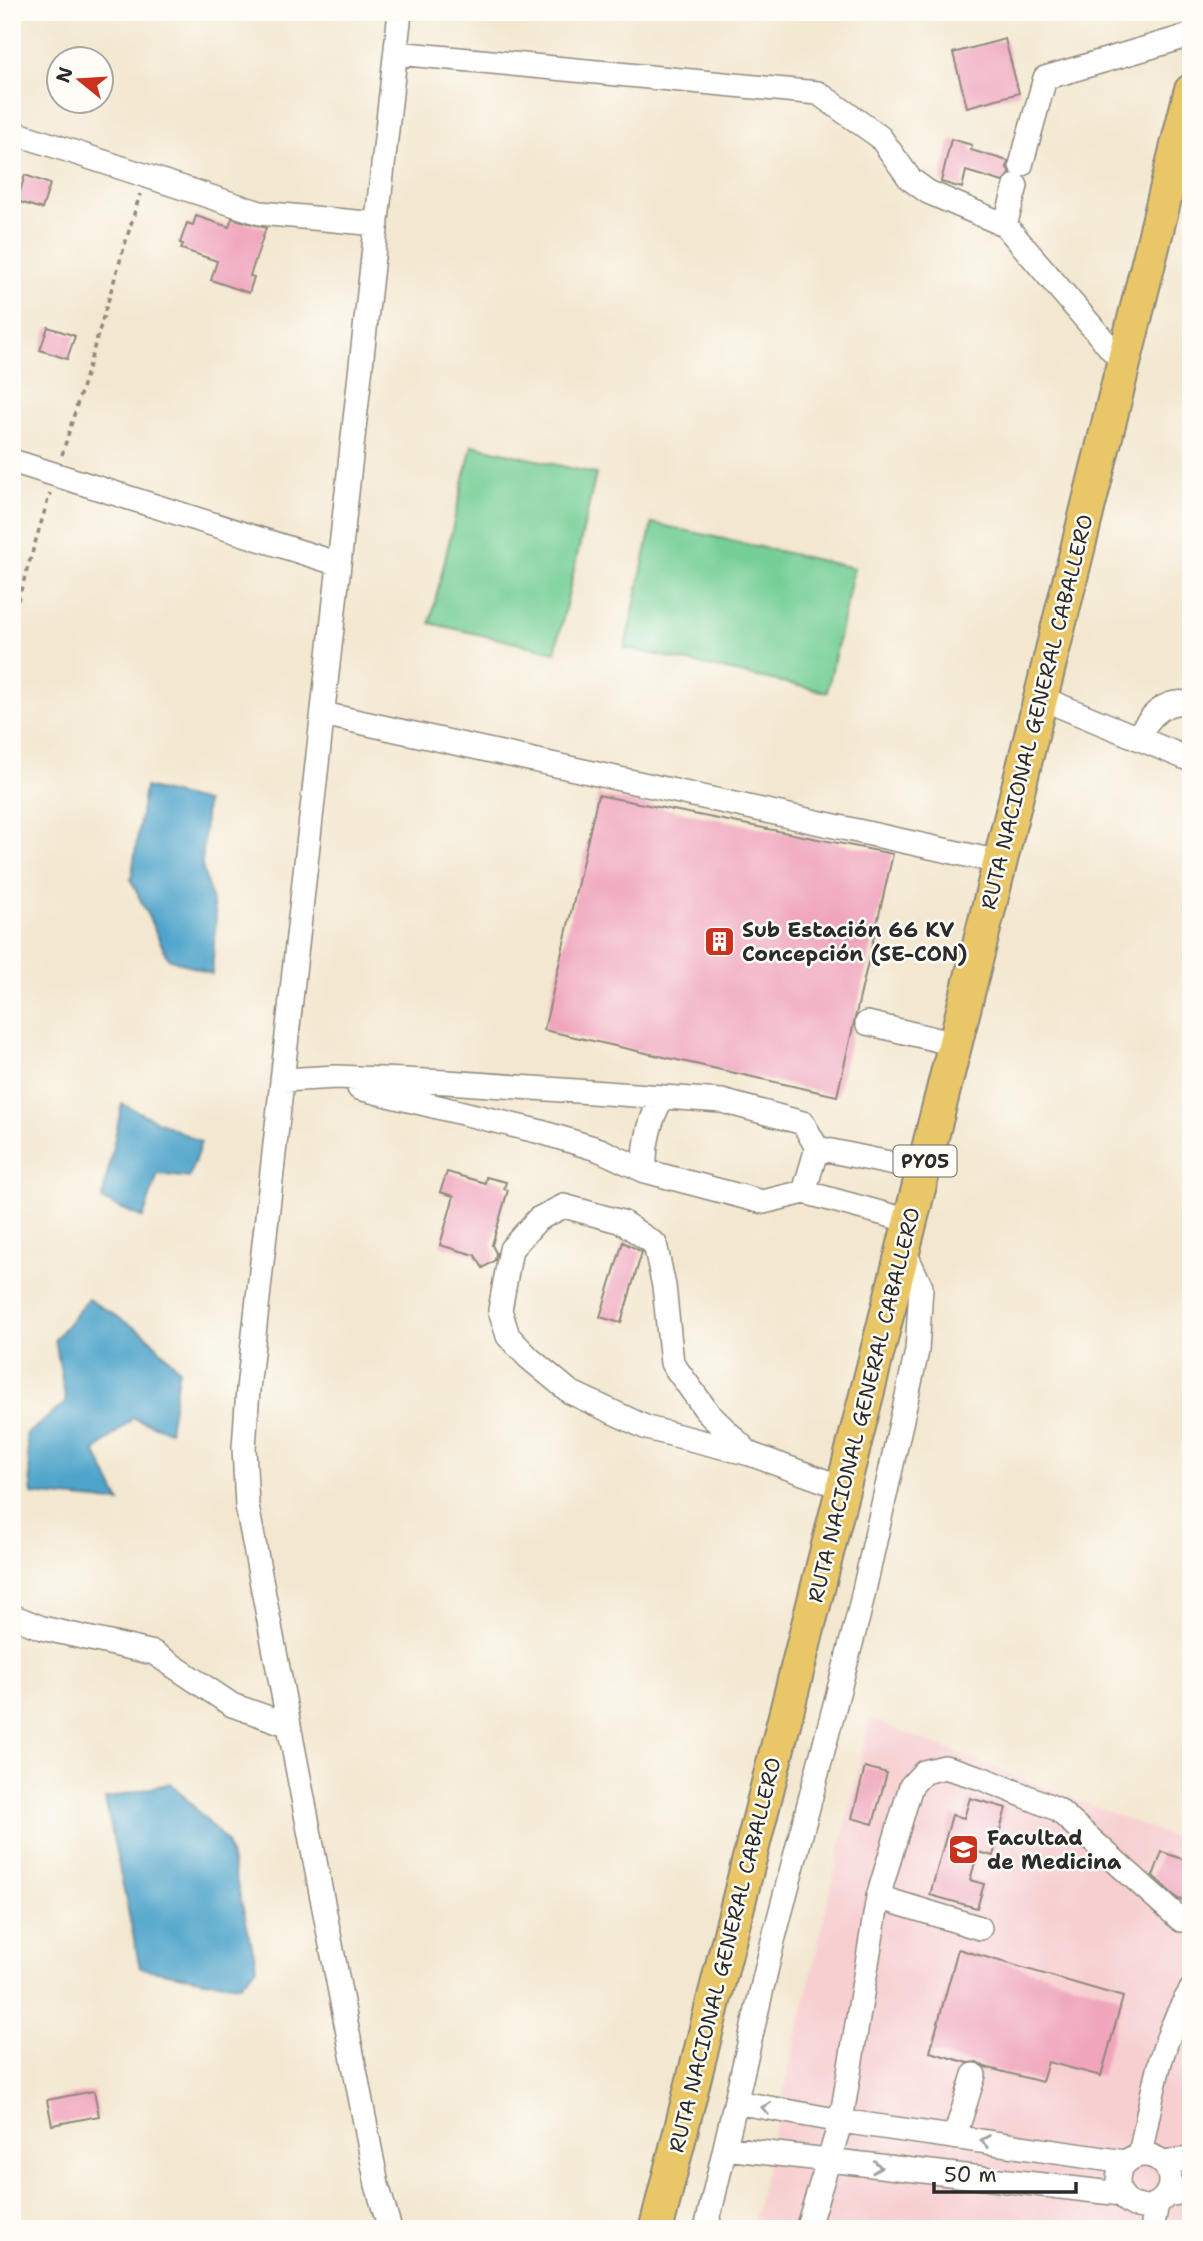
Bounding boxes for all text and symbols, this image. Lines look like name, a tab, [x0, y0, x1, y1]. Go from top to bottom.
north arrow	[46, 46, 116, 116]
text: N	[50, 64, 79, 86]
street label: RUTA NACIONAL GENERAL CABALLERO	[974, 511, 1100, 913]
place label: Sub Estación 66 KV Concepción (SE-CON)	[742, 916, 967, 968]
building icon: Sub Estación 66 KV Concepción (SE-CON)	[702, 925, 736, 959]
road number: PY05	[894, 1146, 956, 1176]
street label: RUTA NACIONAL GENERAL CABALLERO	[801, 1204, 927, 1606]
street label: RUTA NACIONAL GENERAL CABALLERO	[662, 1754, 788, 2156]
place label: Facultad de Medicina	[987, 1824, 1122, 1876]
school or university icon: Facultad de Medicina	[947, 1833, 981, 1867]
one-way arrow	[760, 2102, 772, 2117]
one-way arrow	[979, 2134, 991, 2149]
scale bar	[934, 2150, 1075, 2194]
one-way arrow	[872, 2159, 883, 2174]
text: 50 m	[944, 2161, 997, 2189]

